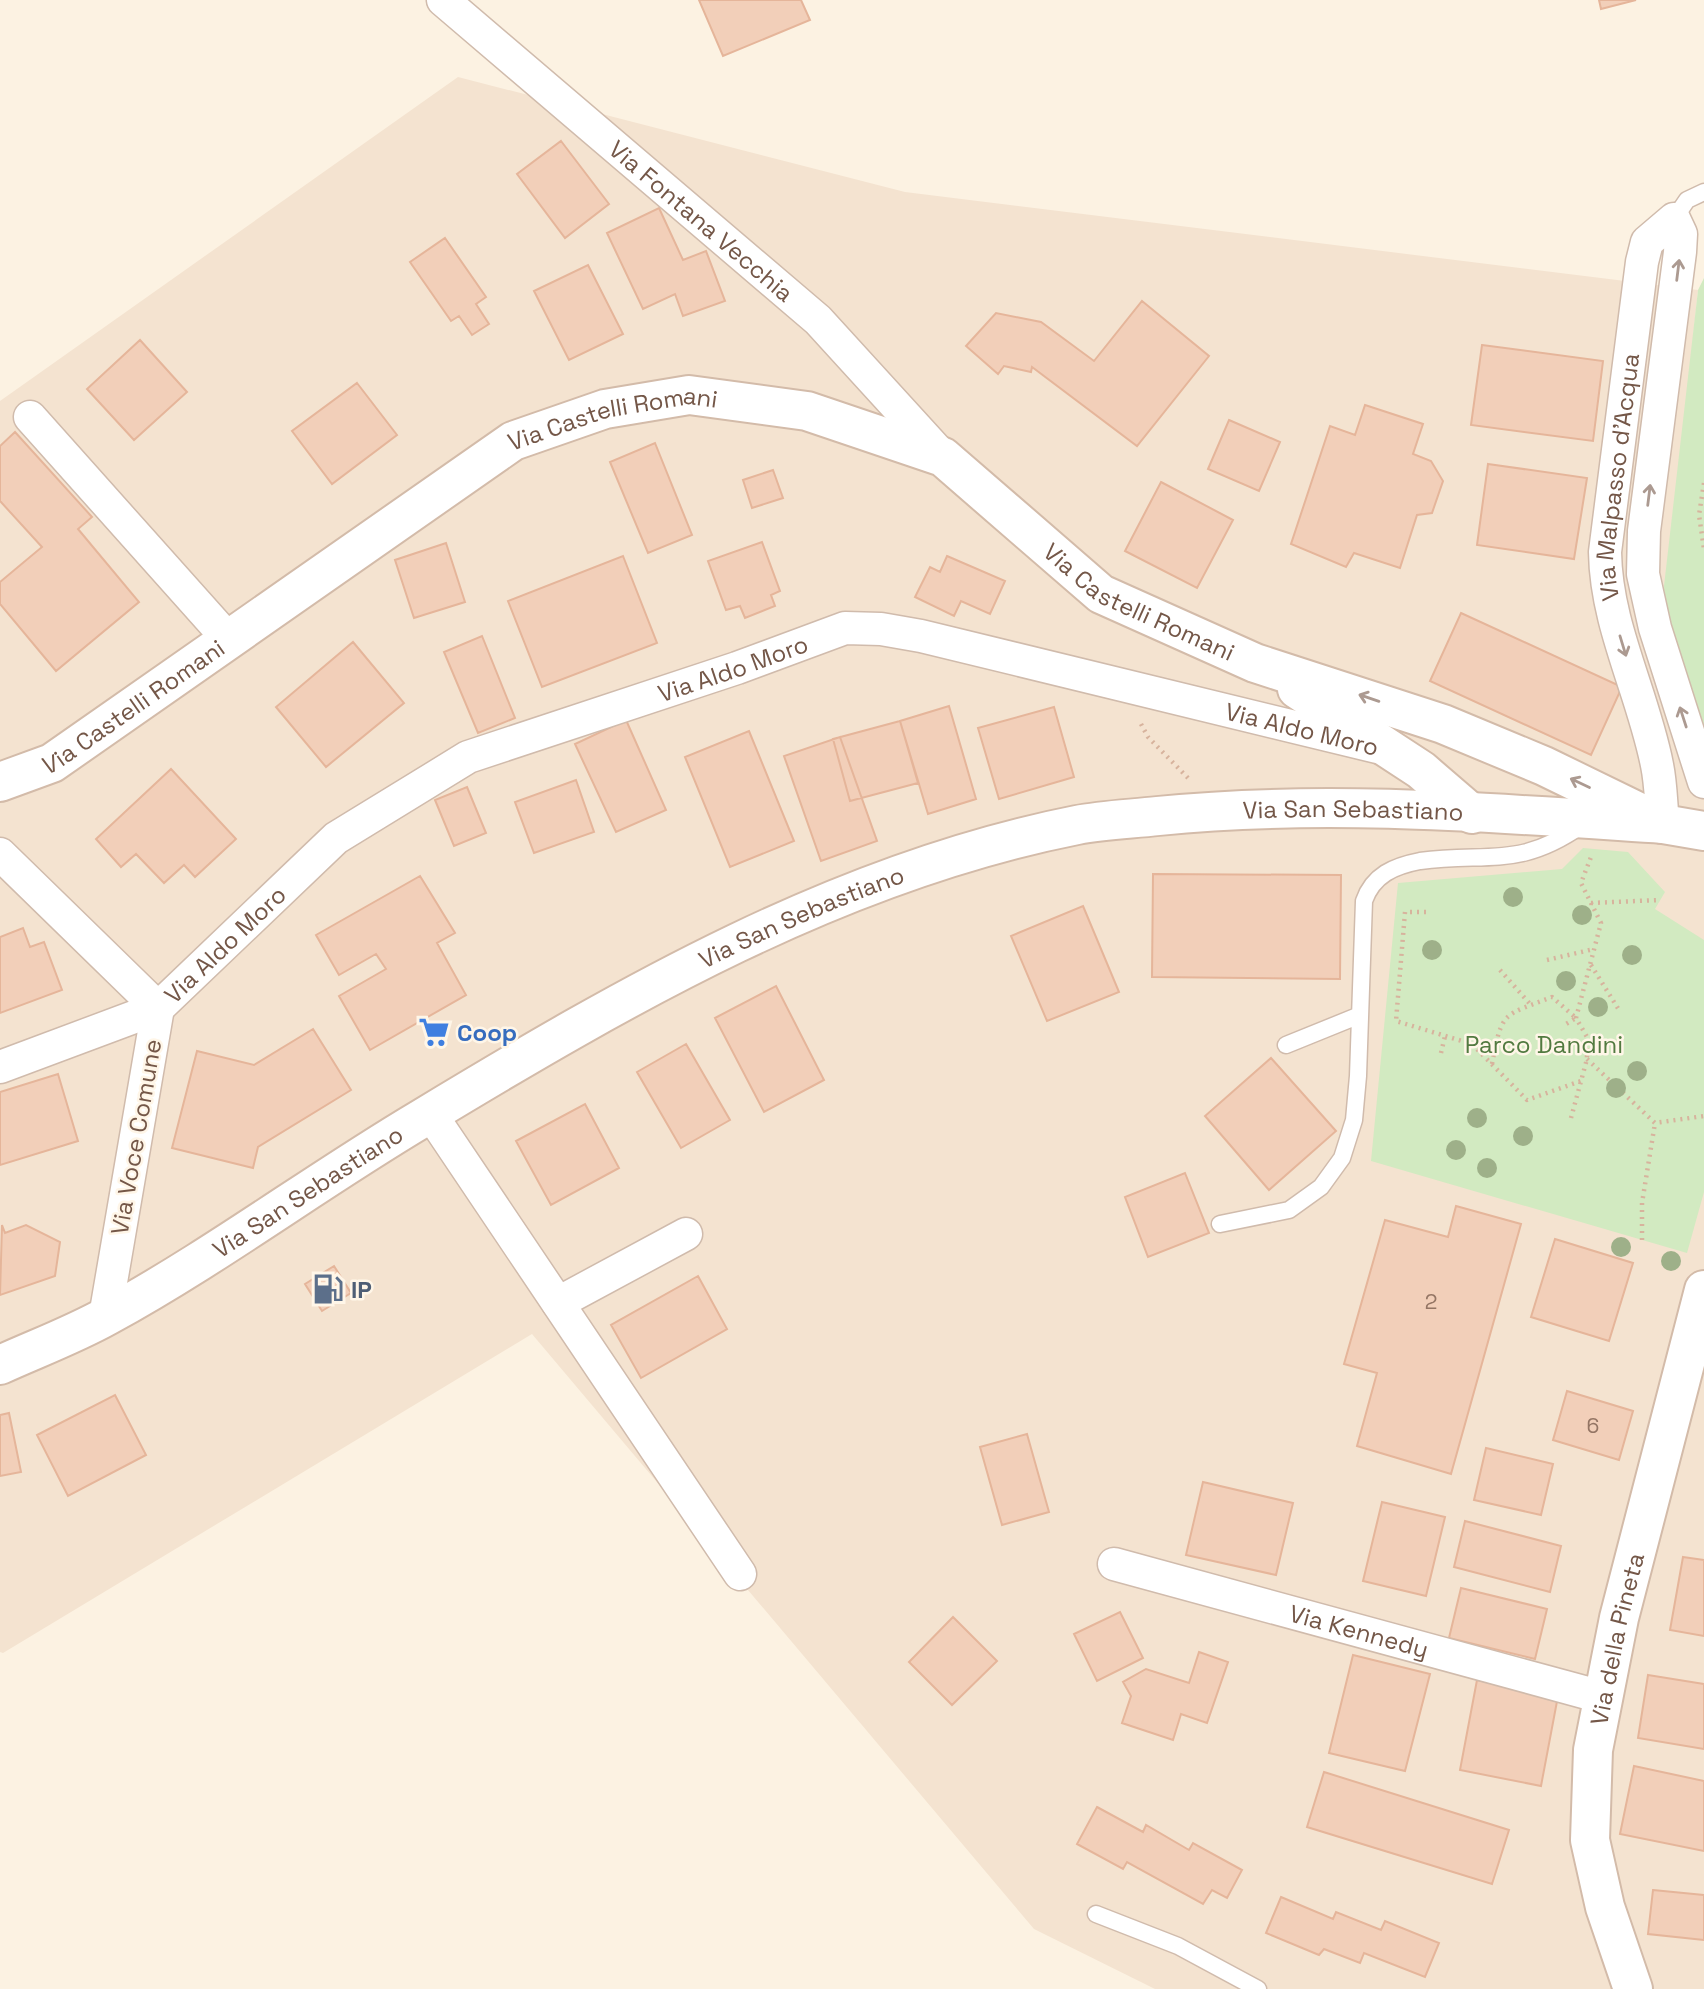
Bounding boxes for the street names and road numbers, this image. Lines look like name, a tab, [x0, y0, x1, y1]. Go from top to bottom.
street label: Via Fontana Vecchia	[603, 133, 801, 308]
street label: Via Malpasso d'Acqua	[1589, 351, 1646, 603]
street label: Via Castelli Romani	[503, 379, 720, 457]
street label: Via Castelli Romani	[1037, 536, 1240, 667]
street label: Via Aldo Moro	[654, 628, 812, 709]
street label: Via Castelli Romani	[38, 632, 230, 781]
street label: Via Aldo Moro	[1222, 695, 1382, 762]
street label: Via San Sebastiano	[1242, 793, 1464, 827]
street label: Via San Sebastiano	[693, 859, 908, 975]
street label: Via Aldo Moro	[157, 879, 292, 1010]
street label: Via Voce Comune	[104, 1037, 168, 1237]
street label: Via San Sebastiano	[207, 1118, 409, 1264]
street label: Via della Pineta	[1583, 1549, 1651, 1728]
street label: Via Kennedy	[1286, 1597, 1432, 1665]

